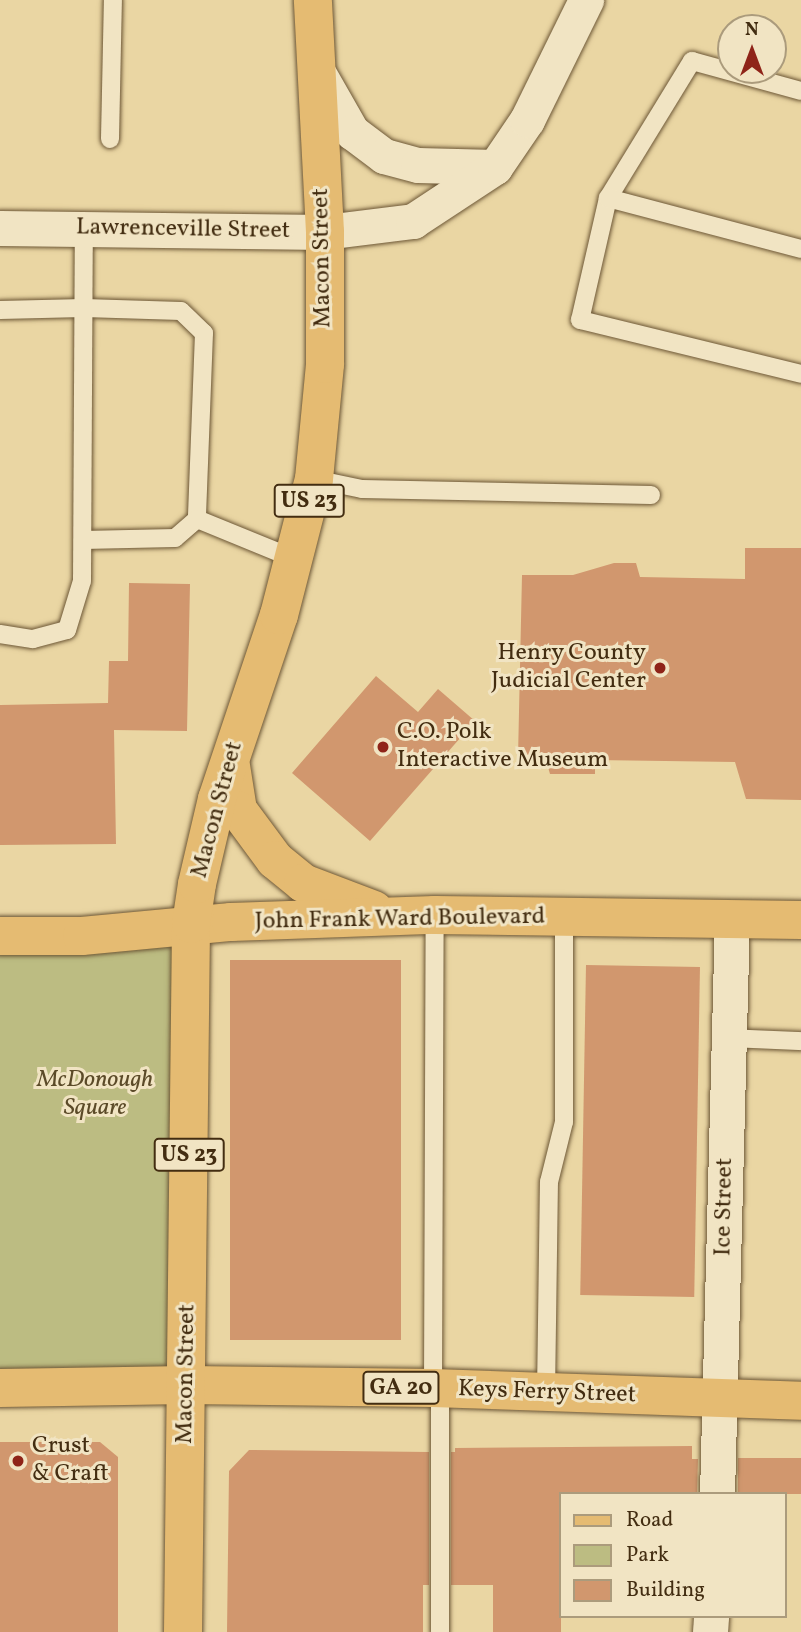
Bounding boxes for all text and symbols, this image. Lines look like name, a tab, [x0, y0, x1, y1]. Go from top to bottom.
north arrow	[717, 14, 787, 84]
text: N	[745, 17, 759, 43]
street label: Macon Street	[307, 188, 339, 328]
street label: Lawrenceville Street	[76, 214, 290, 246]
road number: US 23	[272, 481, 346, 520]
place label: Henry County Judicial Center	[491, 640, 646, 696]
marker: Henry County Judicial Center	[652, 660, 668, 676]
place label: C.O. Polk Interactive Museum	[397, 719, 608, 775]
street label: Macon Street	[186, 739, 250, 881]
marker: C.O. Polk Interactive Museum	[375, 739, 391, 755]
street label: John Frank Ward Boulevard	[254, 903, 546, 937]
park label: McDonough Square	[37, 1067, 153, 1123]
road number: US 23	[152, 1136, 226, 1174]
street label: Ice Street	[710, 1158, 740, 1256]
street label: Macon Street	[171, 1304, 203, 1444]
road number: GA 20	[361, 1368, 441, 1408]
street label: Keys Ferry Street	[457, 1375, 637, 1411]
place label: Crust & Craft	[32, 1433, 109, 1489]
marker: Crust & Craft	[10, 1453, 26, 1469]
legend	[560, 1492, 787, 1618]
text: Road	[626, 1506, 673, 1535]
text: Park	[626, 1541, 669, 1570]
text: Building	[626, 1576, 705, 1605]

